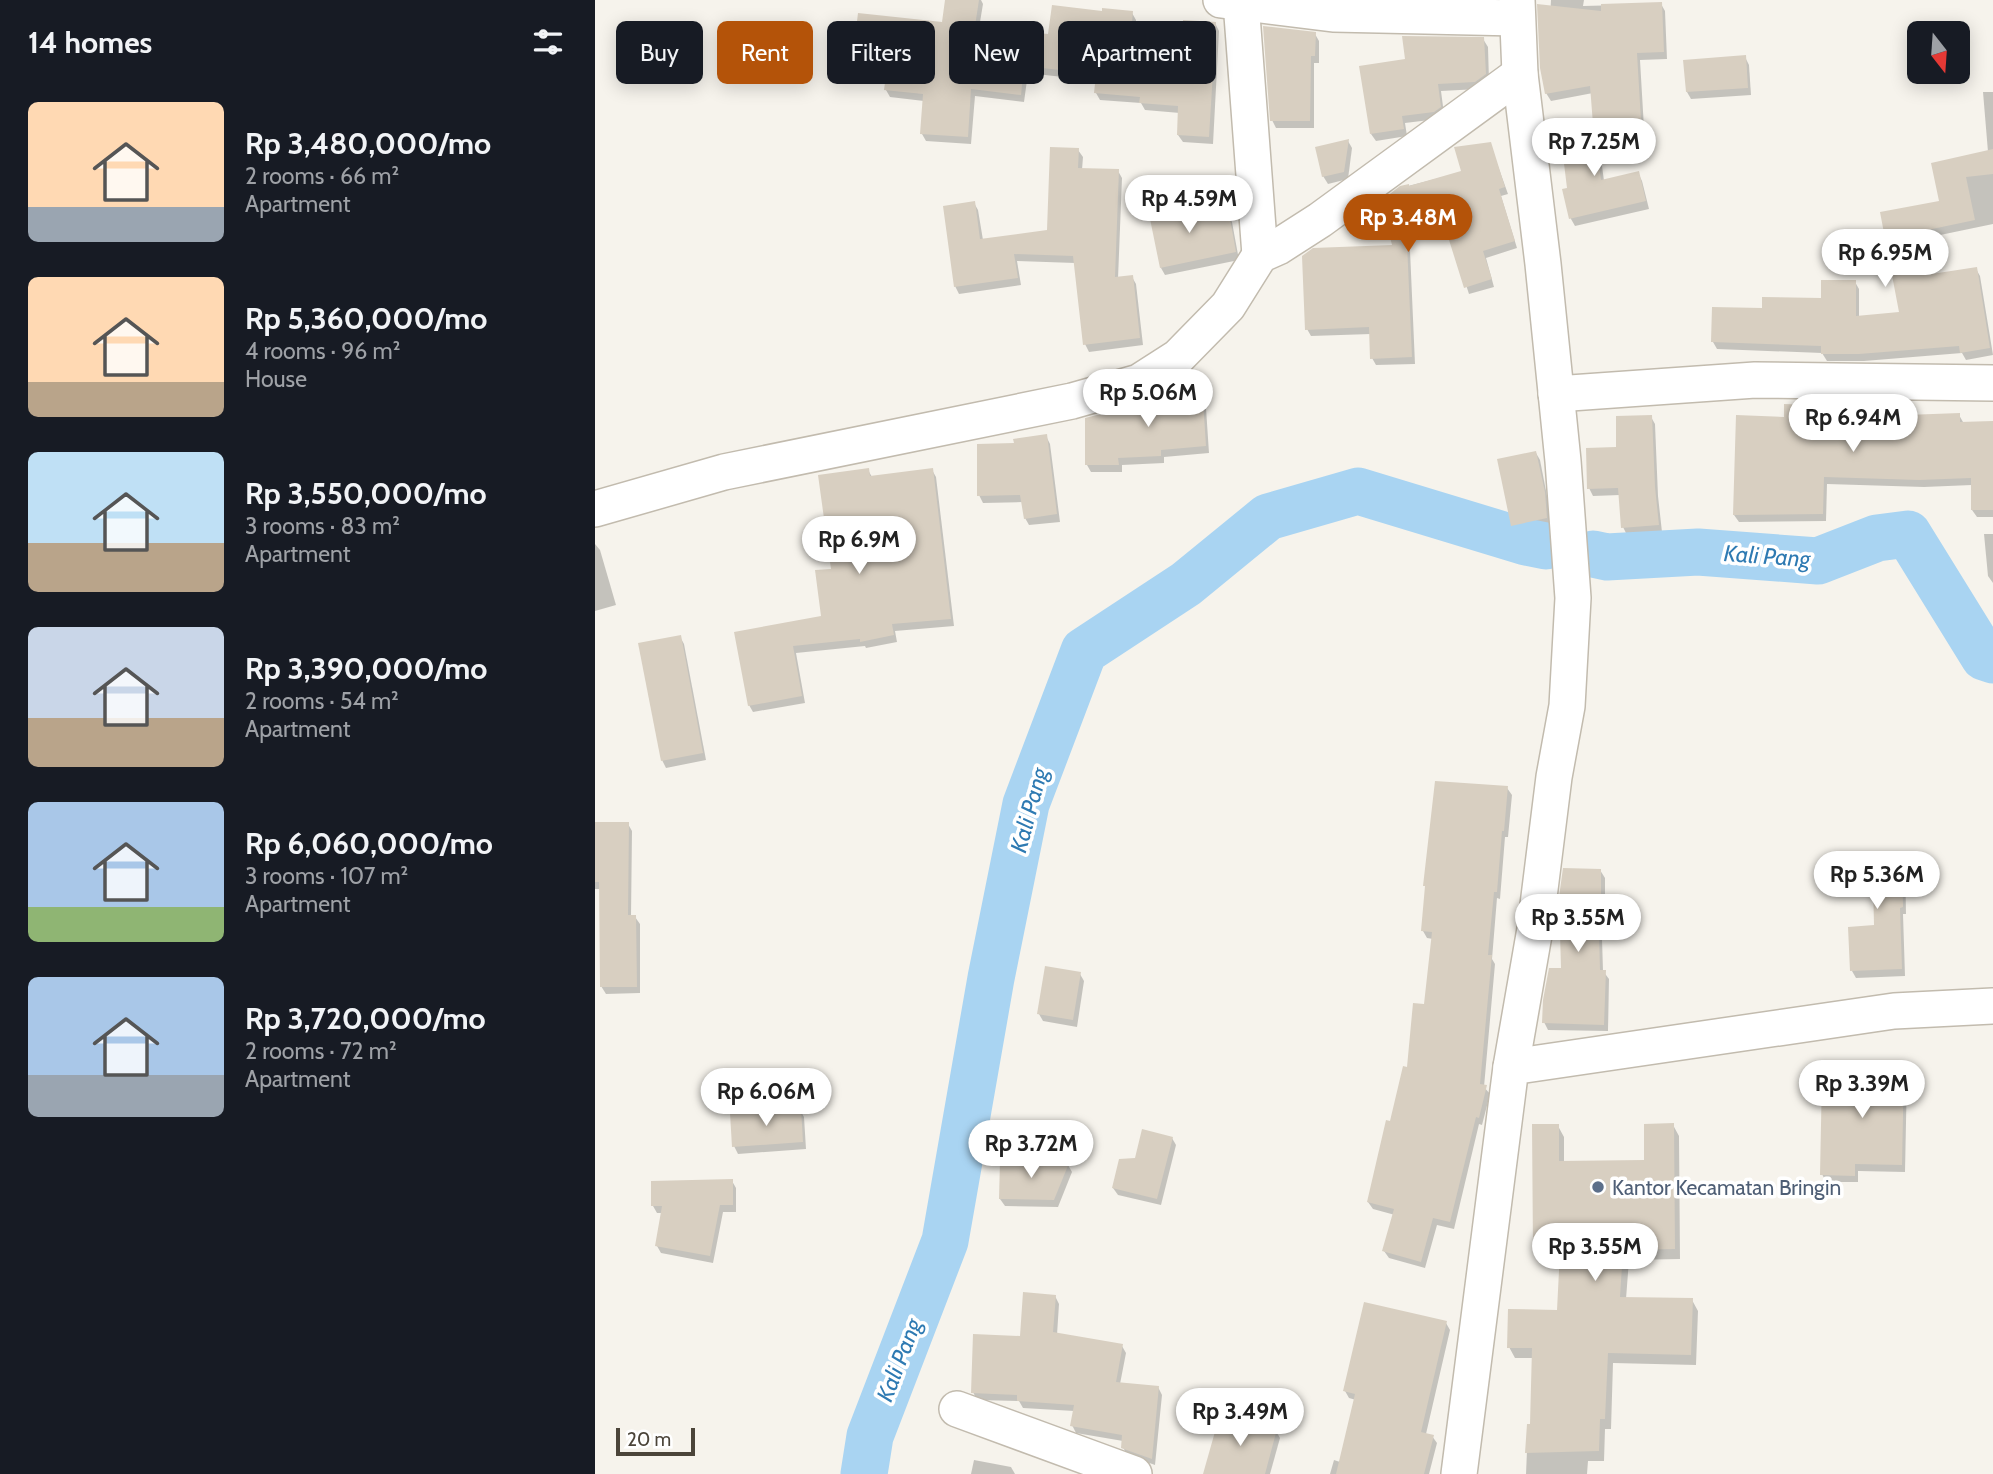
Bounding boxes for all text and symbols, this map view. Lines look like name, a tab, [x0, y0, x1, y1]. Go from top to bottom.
chip: Buy	[616, 21, 703, 84]
chip: Rent	[717, 21, 813, 84]
chip: Filters	[827, 21, 935, 84]
chip: New	[949, 21, 1044, 84]
chip: Apartment	[1058, 21, 1216, 84]
north arrow	[1907, 21, 1971, 84]
map controls	[1907, 21, 1970, 84]
icon: filters	[529, 23, 567, 61]
text: 14 homes	[28, 24, 152, 61]
pin: Rp 7.25M	[1522, 118, 1666, 178]
text: Rp 3,480,000/mo	[245, 125, 491, 162]
text: Rp 7.25M	[1548, 127, 1640, 155]
icon: home	[84, 130, 168, 214]
text: 2 rooms · 66 m²	[245, 162, 399, 190]
pin: Rp 4.59M	[1117, 176, 1261, 235]
text: Rp 4.59M	[1141, 184, 1237, 212]
text: Apartment	[245, 190, 350, 218]
pin: Rp 3.48M	[1336, 194, 1480, 254]
text: Rp 3.48M	[1359, 203, 1457, 231]
pin: Rp 6.95M	[1813, 230, 1957, 289]
text: Rp 6.95M	[1838, 238, 1932, 266]
text: Rp 5,360,000/mo	[245, 300, 487, 337]
icon: home	[84, 305, 168, 389]
text: 4 rooms · 96 m²	[245, 337, 400, 365]
text: House	[245, 365, 307, 393]
pin: Rp 5.06M	[1076, 370, 1220, 429]
text: Rp 5.06M	[1099, 378, 1197, 406]
pin: Rp 6.94M	[1781, 394, 1925, 454]
text: Rp 6.94M	[1805, 403, 1901, 431]
text: Rp 3,550,000/mo	[245, 475, 487, 512]
icon: home	[84, 480, 168, 564]
text: 3 rooms · 83 m²	[245, 512, 400, 540]
pin: Rp 6.9M	[794, 516, 924, 576]
text: Rp 6.9M	[818, 525, 900, 553]
water label: Kali Pang	[1723, 539, 1813, 573]
text: Apartment	[245, 540, 350, 568]
text: Rp 3,390,000/mo	[245, 650, 487, 687]
icon: home	[84, 655, 168, 739]
text: 2 rooms · 54 m²	[245, 687, 399, 715]
text: Apartment	[245, 715, 350, 743]
water label: Kali Pang	[1004, 763, 1054, 855]
text: Rp 6,060,000/mo	[245, 825, 493, 862]
icon: home	[84, 830, 168, 914]
pin: Rp 5.36M	[1805, 852, 1949, 911]
text: Rp 5.36M	[1830, 860, 1924, 888]
text: 3 rooms · 107 m²	[245, 862, 408, 890]
text: Apartment	[245, 890, 350, 918]
pin: Rp 3.55M	[1506, 894, 1650, 954]
text: Rp 3.55M	[1531, 903, 1625, 931]
text: Rp 3,720,000/mo	[245, 1000, 486, 1037]
icon: home	[84, 1005, 168, 1089]
text: 2 rooms · 72 m²	[245, 1037, 397, 1065]
pin: Rp 3.39M	[1790, 1060, 1934, 1120]
text: Apartment	[245, 1065, 350, 1093]
pin: Rp 6.06M	[694, 1068, 838, 1128]
text: Rp 3.39M	[1815, 1069, 1909, 1097]
text: Rp 6.06M	[717, 1077, 815, 1105]
pin: Rp 3.72M	[959, 1120, 1103, 1180]
text: Rp 3.72M	[984, 1129, 1078, 1157]
place label: Kantor Kecamatan Bringin	[1612, 1175, 1841, 1200]
marker: Kantor Kecamatan Bringin	[1590, 1179, 1606, 1195]
pin: Rp 3.55M	[1523, 1224, 1667, 1283]
text: Rp 3.55M	[1548, 1232, 1642, 1260]
water label: Kali Pang	[870, 1313, 928, 1405]
pin: Rp 3.49M	[1168, 1388, 1312, 1448]
text: Rp 3.49M	[1192, 1397, 1288, 1425]
scale bar	[616, 1425, 695, 1457]
text: 20 m	[627, 1428, 671, 1451]

